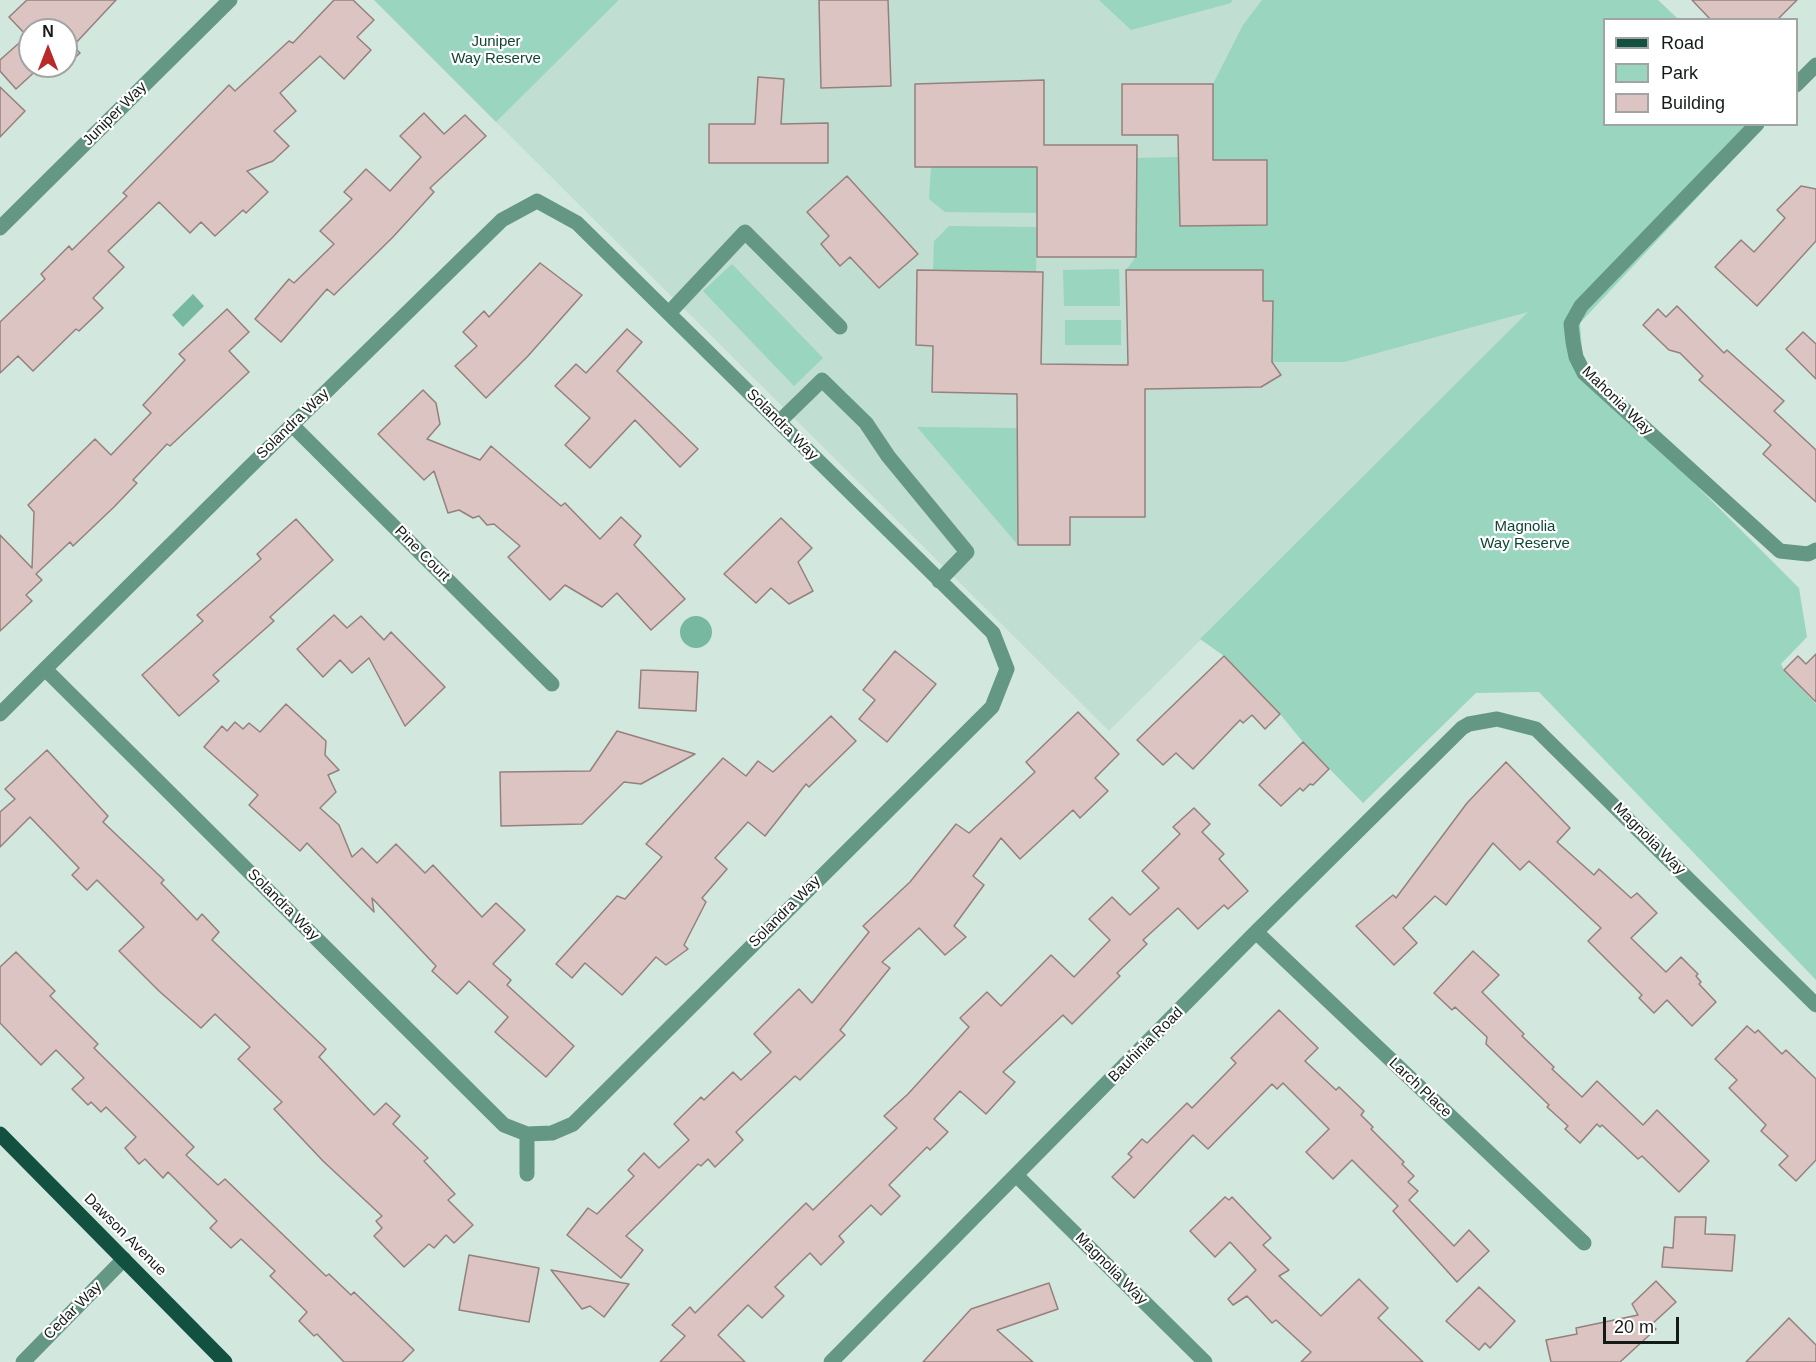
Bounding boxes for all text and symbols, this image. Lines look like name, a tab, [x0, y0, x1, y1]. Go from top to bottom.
north arrow	[18, 18, 78, 78]
legend	[1603, 18, 1798, 126]
text: N	[42, 23, 54, 40]
park label: Juniper Way Reserve	[451, 33, 541, 68]
text: Road	[1661, 33, 1704, 53]
text: Park	[1661, 63, 1698, 83]
street label: Juniper Way	[79, 78, 151, 150]
text: Building	[1661, 93, 1725, 113]
street label: Mahonia Way	[1578, 363, 1656, 439]
street label: Solandra Way	[253, 385, 333, 463]
street label: Solandra Way	[743, 386, 821, 464]
park label: Magnolia Way Reserve	[1480, 518, 1570, 553]
street label: Pine Court	[391, 523, 453, 585]
street label: Magnolia Way	[1609, 799, 1689, 879]
street label: Solandra Way	[244, 866, 322, 944]
street label: Solandra Way	[746, 873, 824, 951]
street label: Bauhinia Road	[1105, 1004, 1187, 1086]
street label: Larch Place	[1385, 1054, 1455, 1122]
street label: Dawson Avenue	[80, 1190, 170, 1280]
street label: Magnolia Way	[1071, 1229, 1151, 1309]
street label: Cedar Way	[40, 1278, 106, 1344]
scale bar	[1606, 1305, 1682, 1343]
text: 20 m	[1614, 1317, 1654, 1337]

